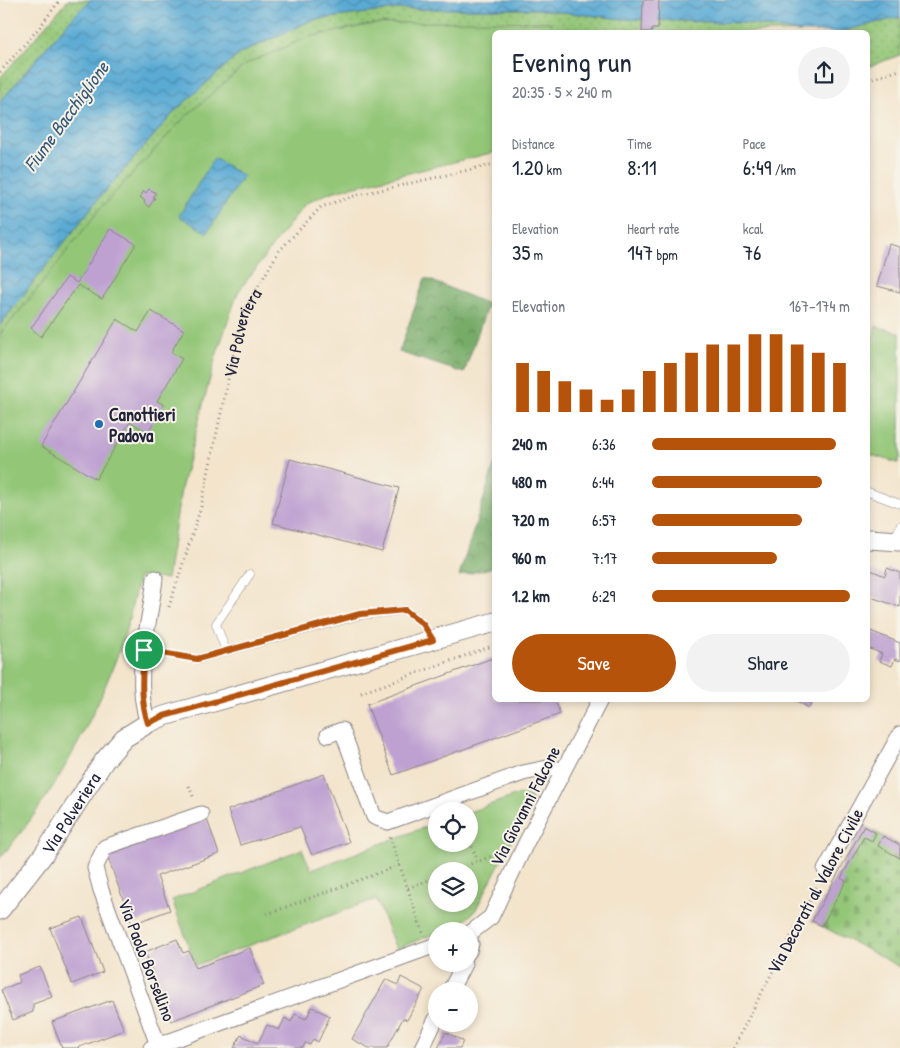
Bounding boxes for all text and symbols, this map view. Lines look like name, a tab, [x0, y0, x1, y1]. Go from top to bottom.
text: Evening run	[512, 43, 632, 81]
button: share	[798, 47, 850, 99]
water label: Fiume Bacchiglione	[17, 55, 115, 176]
text: 20:35 · 5 × 240 m	[512, 81, 612, 103]
text: Distance	[512, 134, 555, 153]
text: Time	[627, 134, 652, 153]
text: Pace	[743, 134, 766, 153]
text: 1.20	[512, 153, 543, 182]
text: 8:11	[627, 153, 657, 182]
text: 6:49	[743, 153, 772, 182]
text: km	[543, 160, 562, 179]
text: /km	[772, 160, 796, 179]
text: Elevation	[512, 219, 559, 238]
text: Heart rate	[627, 219, 680, 238]
text: kcal	[743, 219, 763, 238]
text: 35	[512, 238, 530, 267]
text: 147	[627, 238, 653, 267]
text: 76	[743, 238, 761, 267]
text: m	[530, 245, 543, 264]
text: bpm	[653, 245, 678, 264]
street label: Via Polveriera	[216, 284, 267, 380]
text: Elevation	[512, 295, 565, 317]
text: 167–174 m	[789, 295, 850, 317]
place label: Canottieri Padova	[109, 402, 176, 448]
marker: Canottieri Padova	[93, 418, 105, 430]
text: 240 m	[512, 433, 547, 455]
text: 6:36	[592, 433, 616, 455]
text: 480 m	[512, 471, 547, 493]
text: 6:44	[592, 471, 614, 493]
text: 720 m	[512, 509, 549, 531]
text: 6:57	[592, 509, 617, 531]
text: 960 m	[512, 547, 546, 569]
text: 7:17	[592, 547, 617, 569]
text: 1.2 km	[512, 585, 550, 607]
text: 6:29	[592, 585, 615, 607]
pin	[123, 629, 165, 671]
button: Save	[512, 634, 676, 692]
button: Share	[686, 634, 850, 692]
icon: arrive	[130, 636, 158, 664]
street label: Via Giovanni Falcone	[484, 741, 566, 871]
street label: Via Polveriera	[35, 767, 106, 859]
map controls	[428, 802, 478, 1032]
button: locate	[428, 802, 478, 852]
street label: Via Decorati al Valore Civile	[761, 804, 869, 978]
button: layers	[428, 862, 478, 912]
street label: Via Paolo Borsellino	[112, 895, 182, 1025]
button: +	[428, 922, 478, 972]
button: −	[428, 982, 478, 1032]

